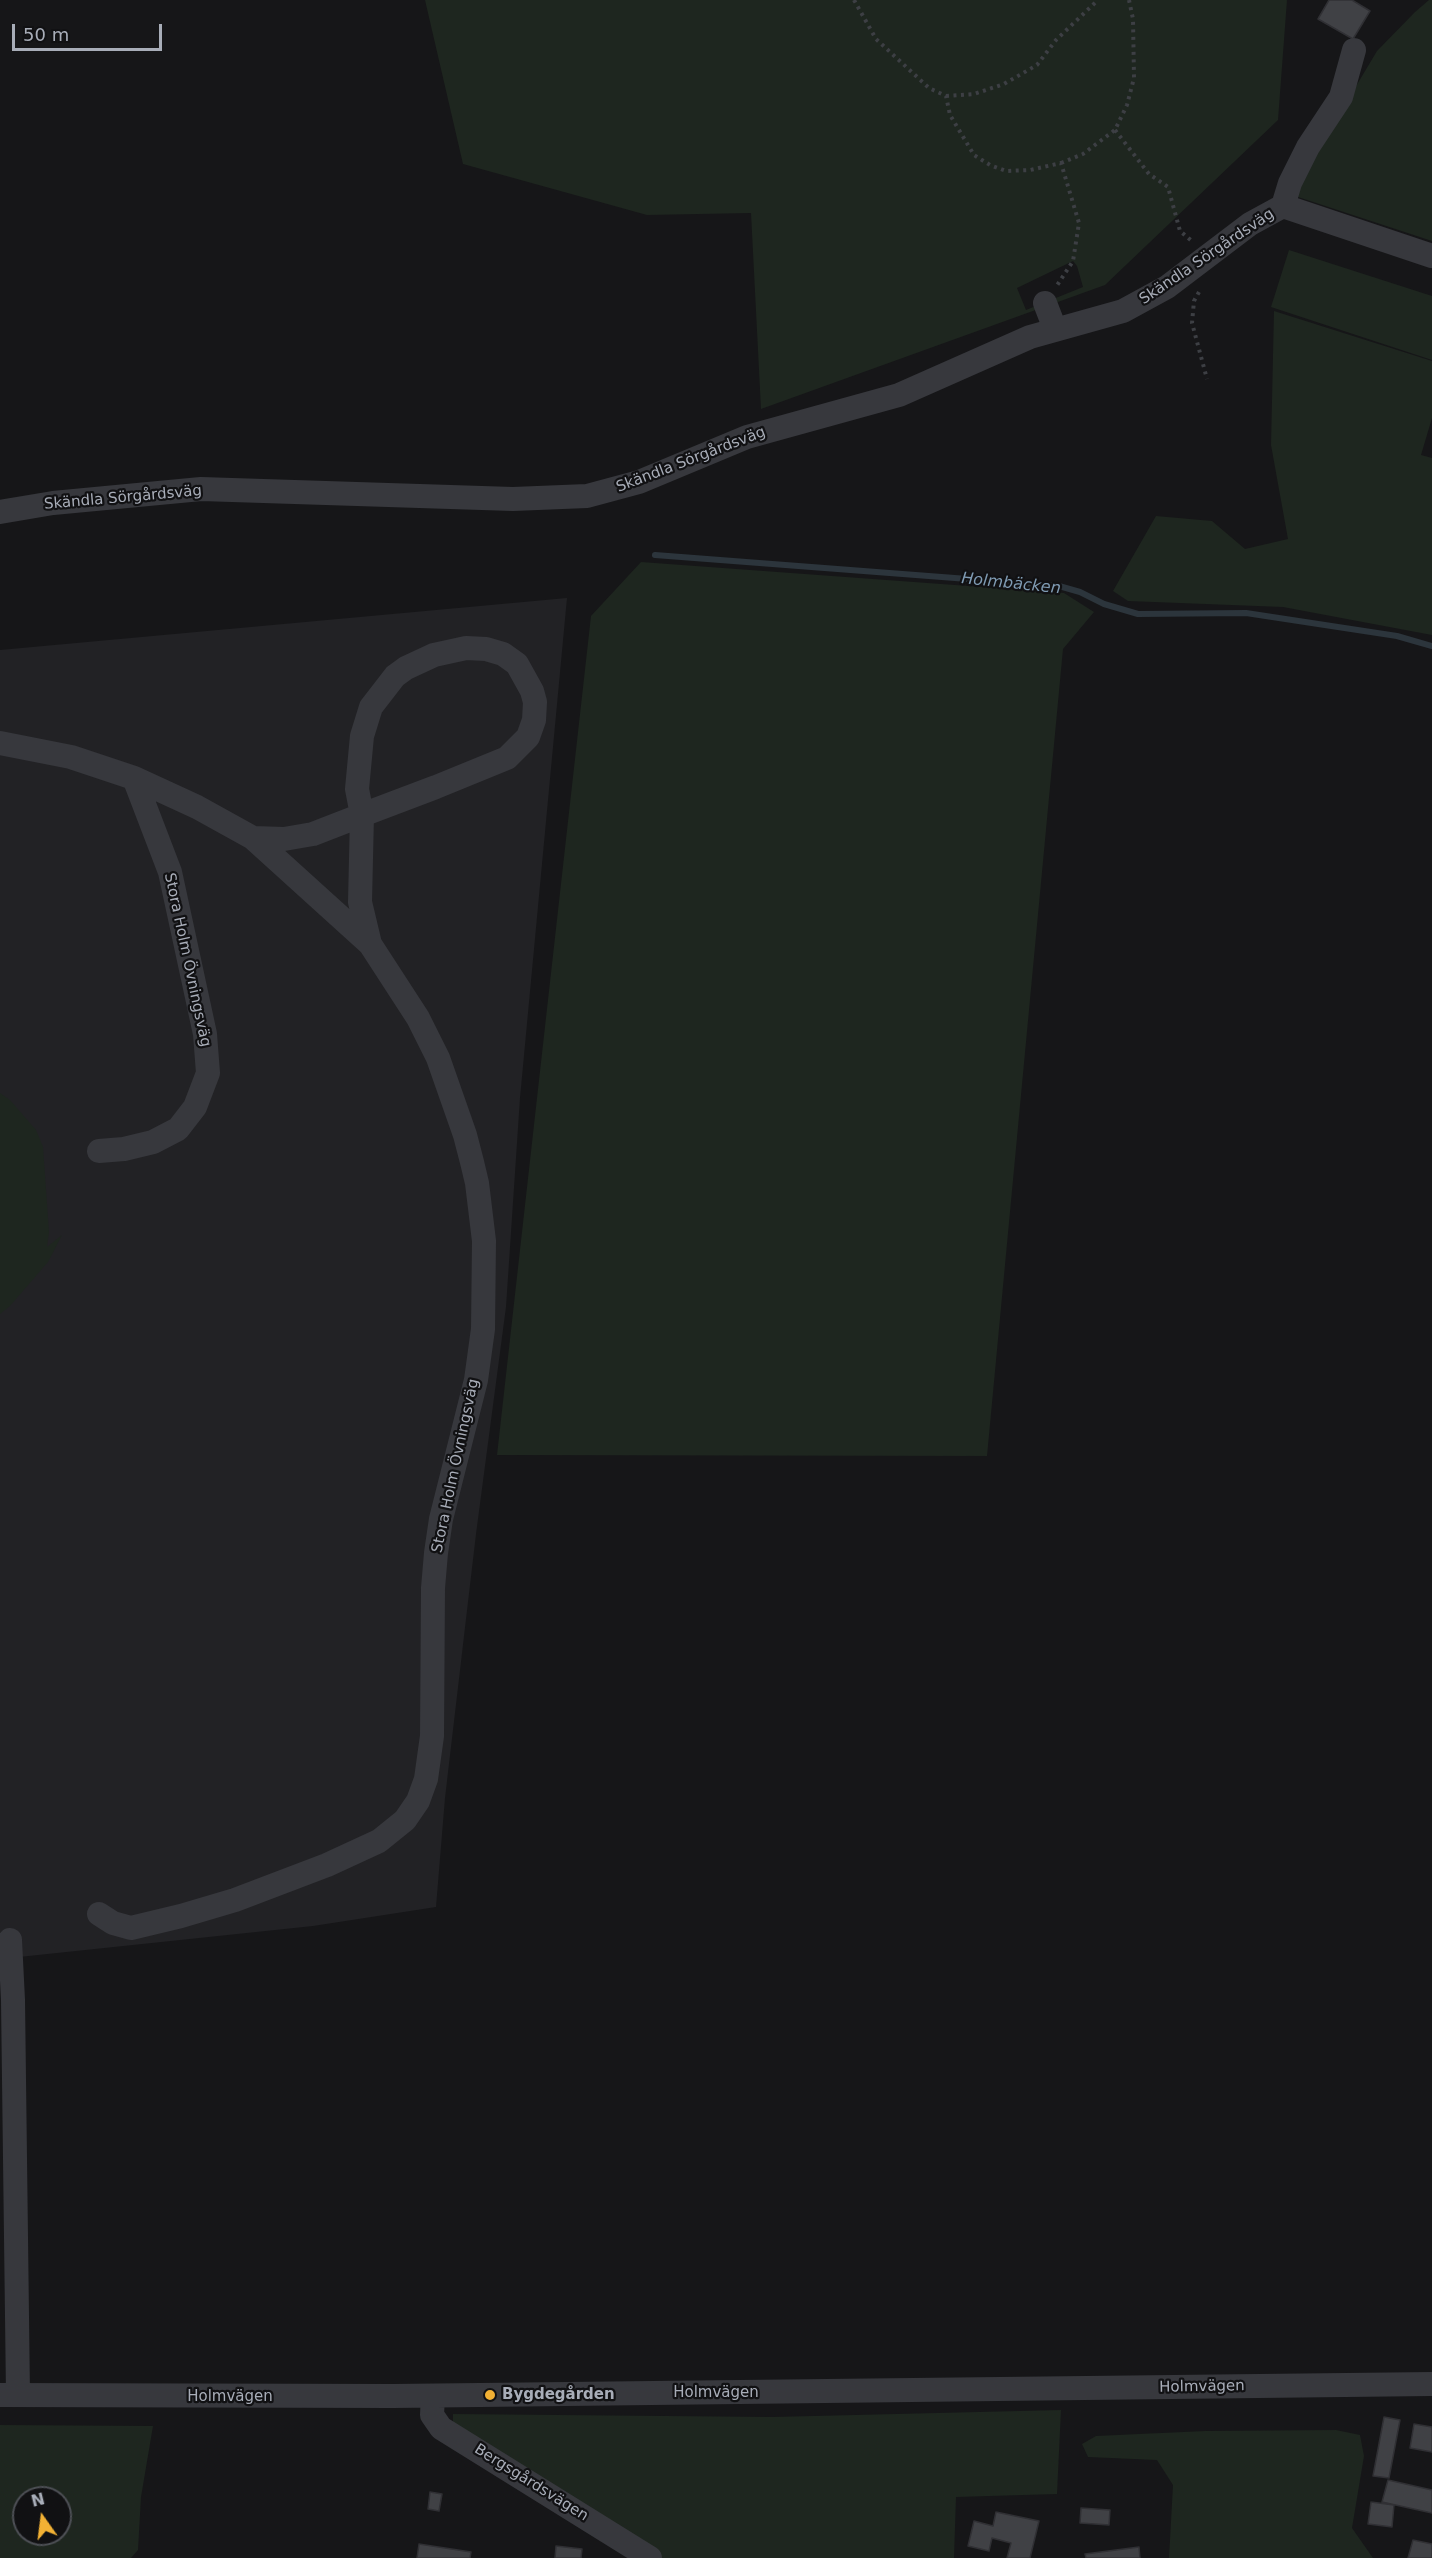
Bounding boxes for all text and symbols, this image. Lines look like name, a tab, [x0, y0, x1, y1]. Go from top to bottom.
scale bar	[15, 12, 165, 50]
text: 50 m	[23, 24, 69, 45]
street label: Skändla Sörgårdsväg	[1136, 205, 1278, 309]
street label: Skändla Sörgårdsväg	[614, 423, 768, 497]
street label: Skändla Sörgårdsväg	[43, 482, 203, 514]
water label: Holmbäcken	[960, 569, 1062, 599]
street label: Stora Holm Övningsväg	[160, 871, 214, 1049]
street label: Stora Holm Övningsväg	[429, 1377, 483, 1555]
street label: Holmvägen	[1159, 2377, 1245, 2397]
street label: Holmvägen	[673, 2384, 759, 2402]
place label: Bygdegården	[502, 2386, 615, 2404]
street label: Holmvägen	[187, 2388, 273, 2406]
marker: Bygdegården	[483, 2388, 497, 2402]
street label: Bergsgårdsvägen	[471, 2441, 591, 2525]
north arrow	[12, 2486, 72, 2546]
text: N	[29, 2489, 47, 2511]

